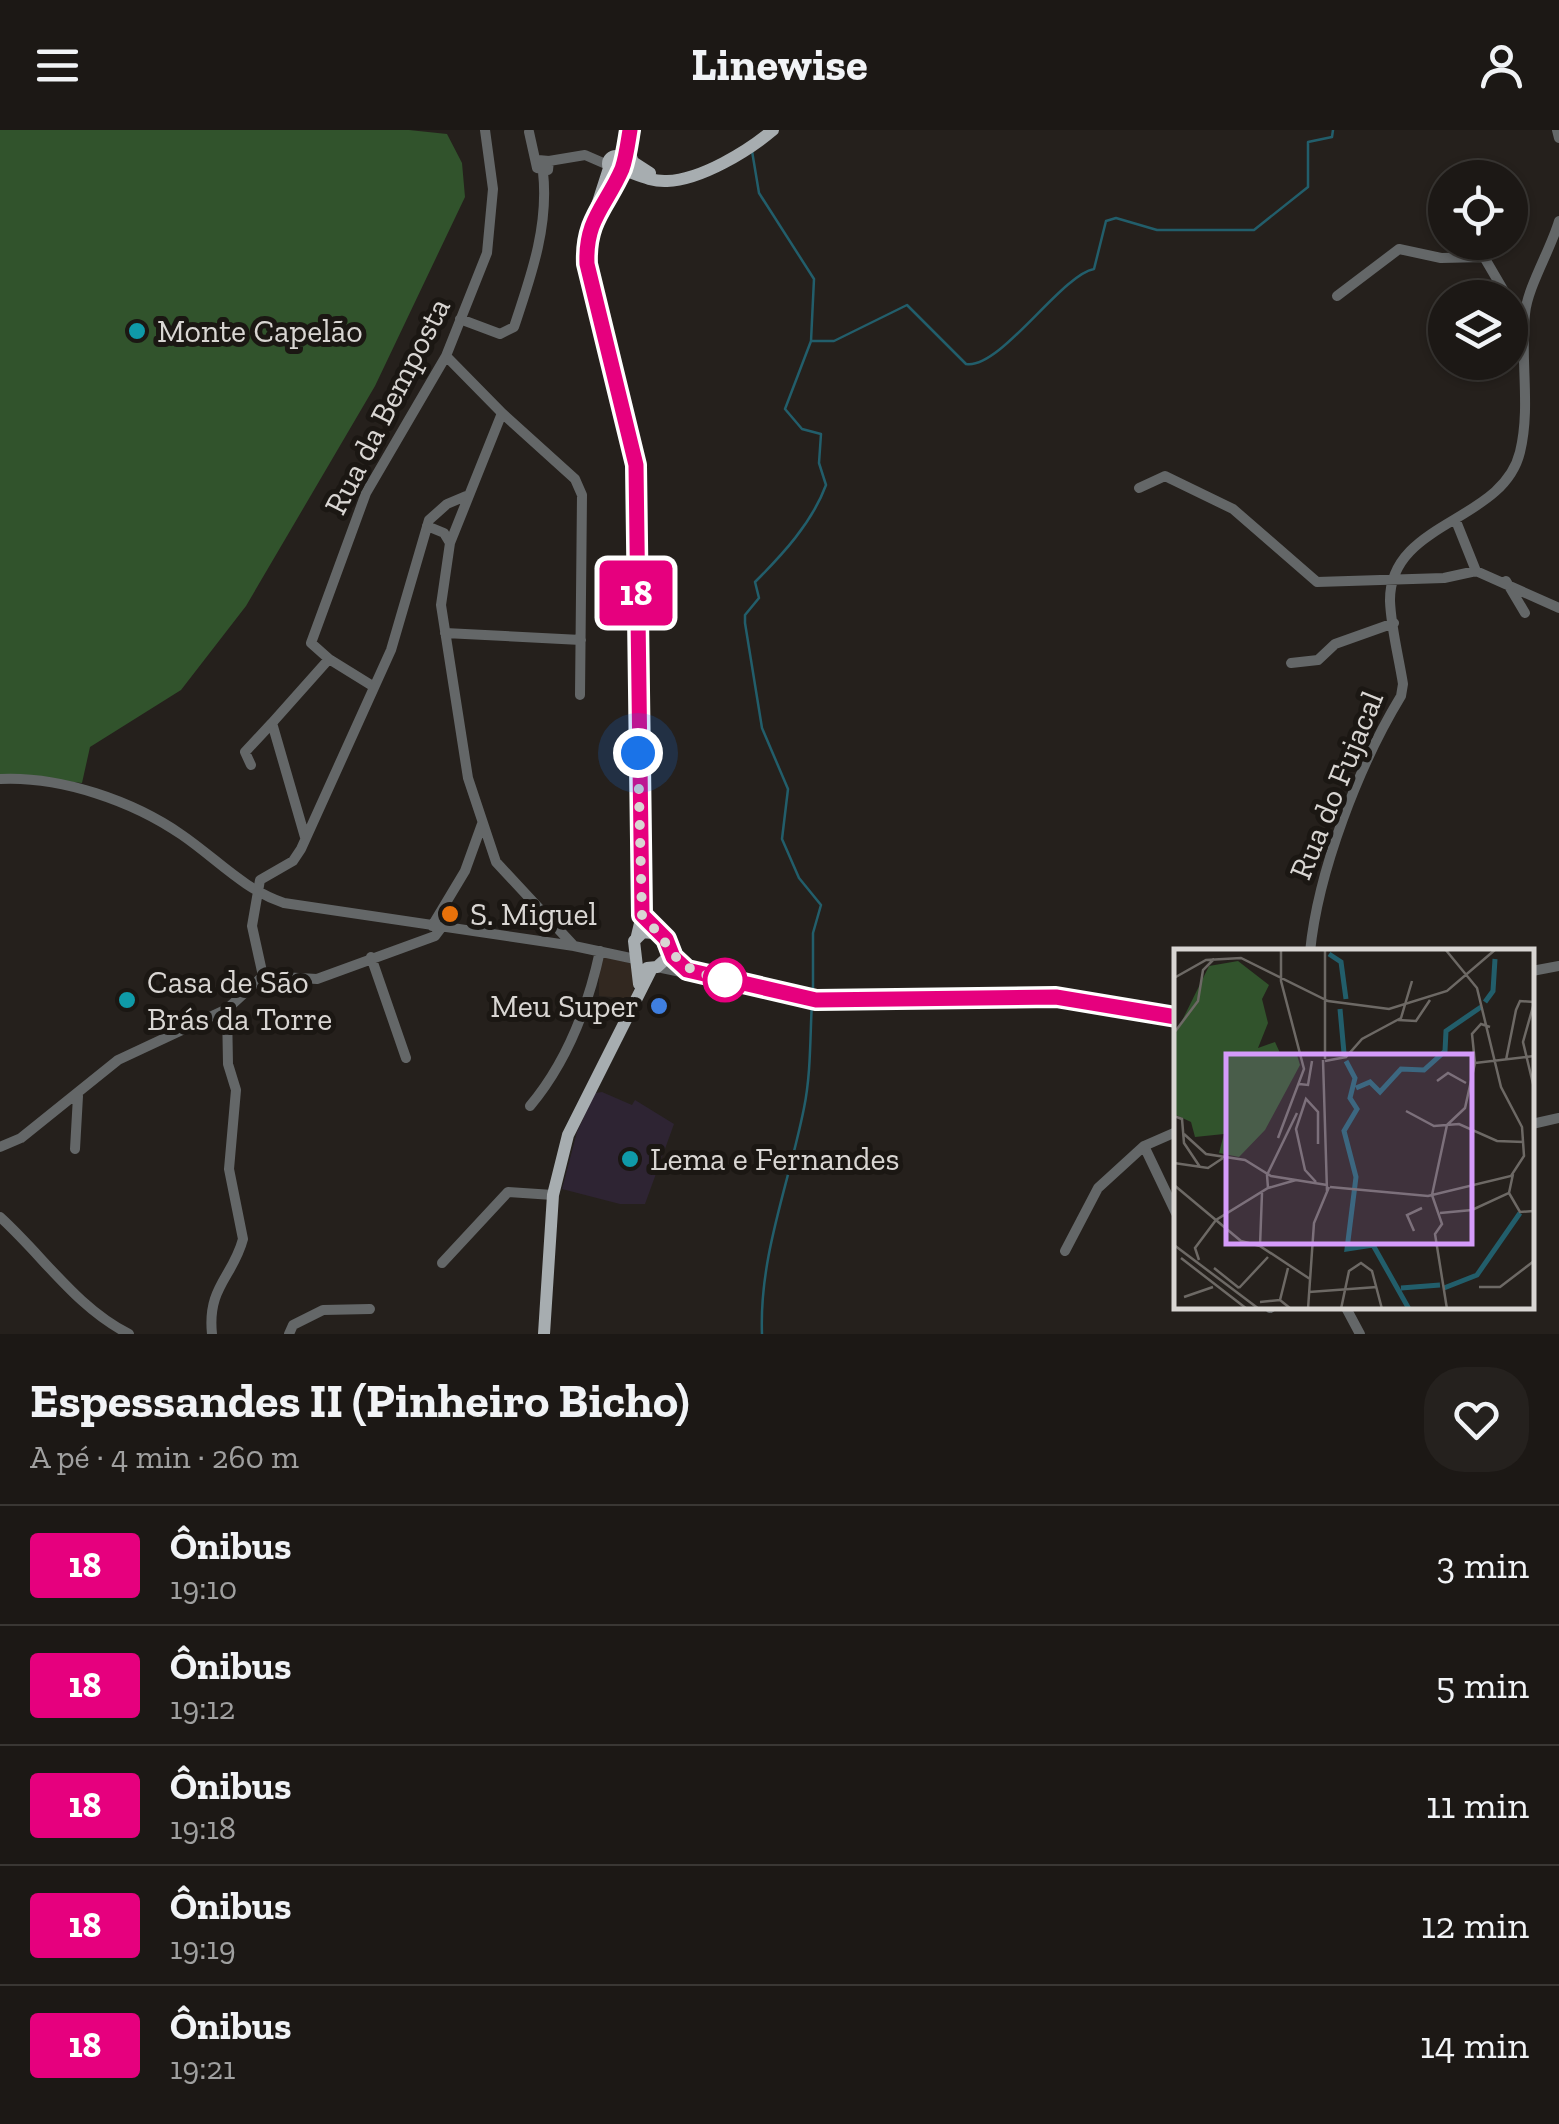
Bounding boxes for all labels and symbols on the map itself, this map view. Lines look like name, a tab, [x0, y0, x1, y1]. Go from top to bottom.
street label: Rua da Bemposta	[316, 291, 458, 521]
place label: Monte Capelão	[157, 312, 363, 350]
marker: Monte Capelão	[126, 320, 148, 342]
line badge: 18	[591, 560, 681, 626]
street label: Rua do Fujacal	[1281, 685, 1391, 885]
your location	[613, 728, 663, 778]
place label: S. Miguel	[470, 895, 597, 933]
marker: S. Miguel	[439, 903, 461, 925]
inset map	[1174, 949, 1534, 1309]
unlabelled marker	[704, 959, 746, 1001]
place label: Casa de São Brás da Torre	[147, 963, 332, 1038]
place label: Meu Super	[490, 987, 639, 1025]
marker: Casa de São Brás da Torre	[116, 989, 138, 1011]
marker: Meu Super	[648, 995, 670, 1017]
place label: Lema e Fernandes	[650, 1140, 900, 1178]
marker: Lema e Fernandes	[619, 1148, 641, 1170]

